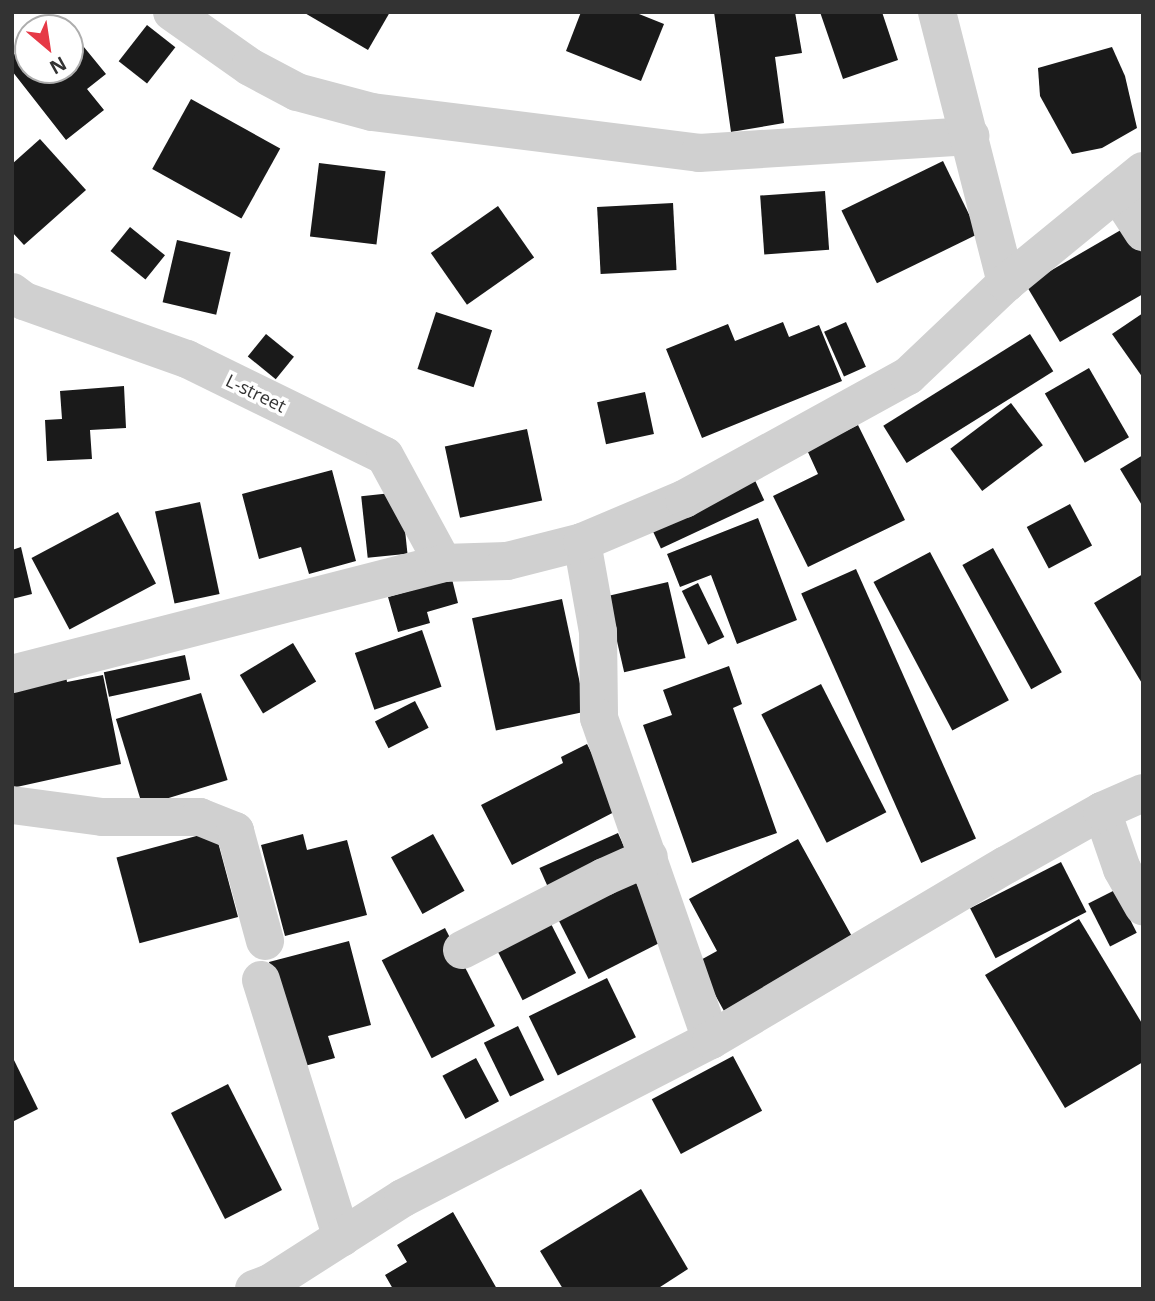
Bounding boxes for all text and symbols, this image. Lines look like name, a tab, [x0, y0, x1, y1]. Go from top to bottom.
north arrow	[14, 14, 84, 84]
text: N	[45, 50, 71, 81]
street label: L-street	[222, 369, 290, 417]

